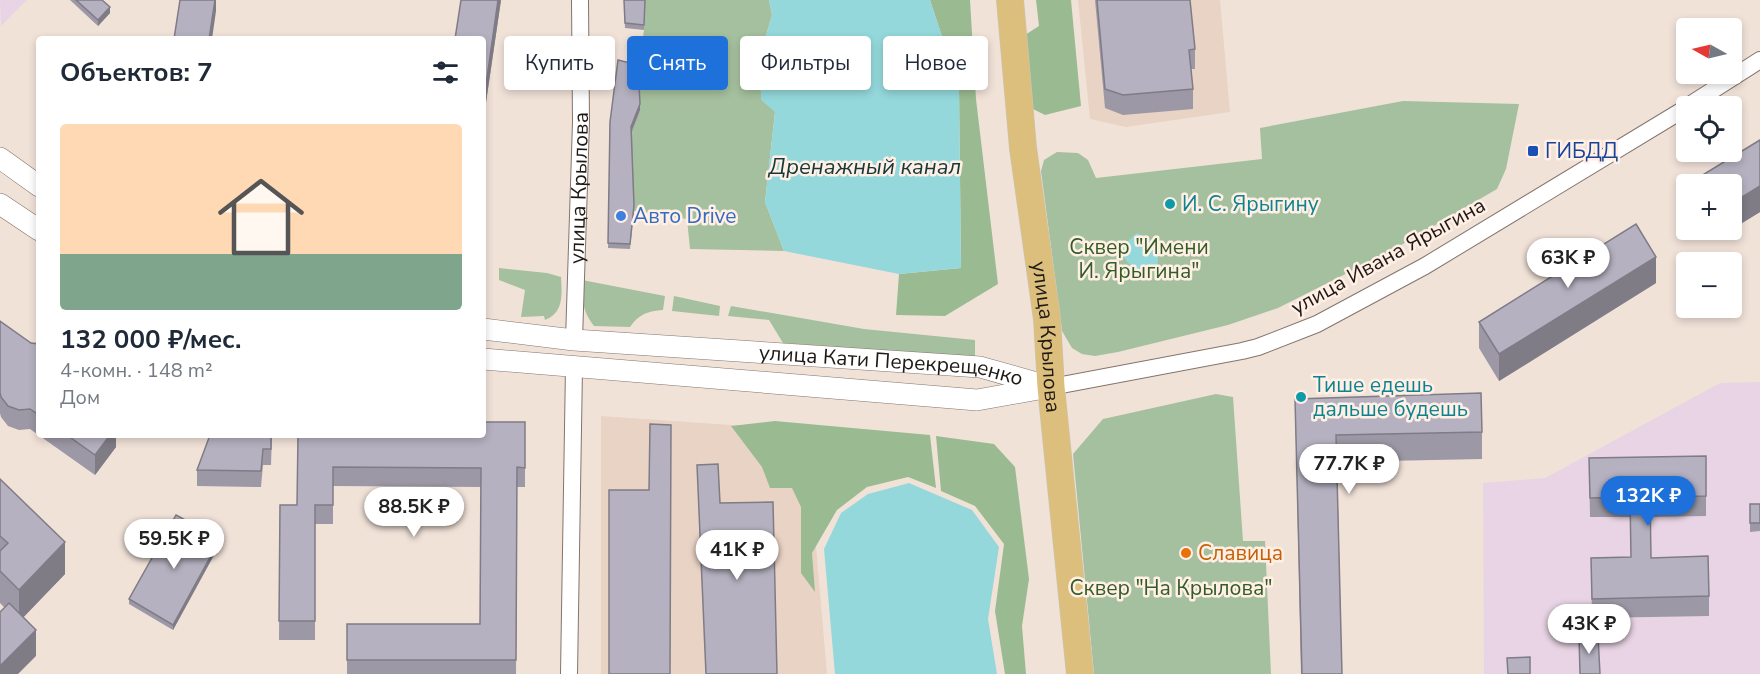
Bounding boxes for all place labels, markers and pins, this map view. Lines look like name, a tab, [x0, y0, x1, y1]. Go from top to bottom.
place label: ГИБДД	[1545, 137, 1618, 165]
marker: ГИБДД	[1526, 144, 1540, 158]
place label: И. С. Ярыгину	[1182, 190, 1319, 218]
marker: И. С. Ярыгину	[1163, 197, 1177, 211]
place label: Авто Drive	[633, 202, 736, 230]
marker: Авто Drive	[614, 209, 628, 223]
pin: 63K ₽	[1526, 238, 1610, 289]
place label: Тише едешь дальше будешь	[1313, 371, 1468, 423]
marker: Тише едешь дальше будешь	[1294, 390, 1308, 404]
pin: 77.7K ₽	[1294, 444, 1404, 495]
pin: 132K ₽	[1599, 476, 1697, 527]
pin: 88.5K ₽	[359, 487, 469, 538]
pin: 59.5K ₽	[119, 519, 229, 570]
pin: 41K ₽	[695, 530, 779, 581]
place label: Славица	[1198, 539, 1283, 567]
marker: Славица	[1179, 546, 1193, 560]
pin: 43K ₽	[1547, 604, 1631, 655]

